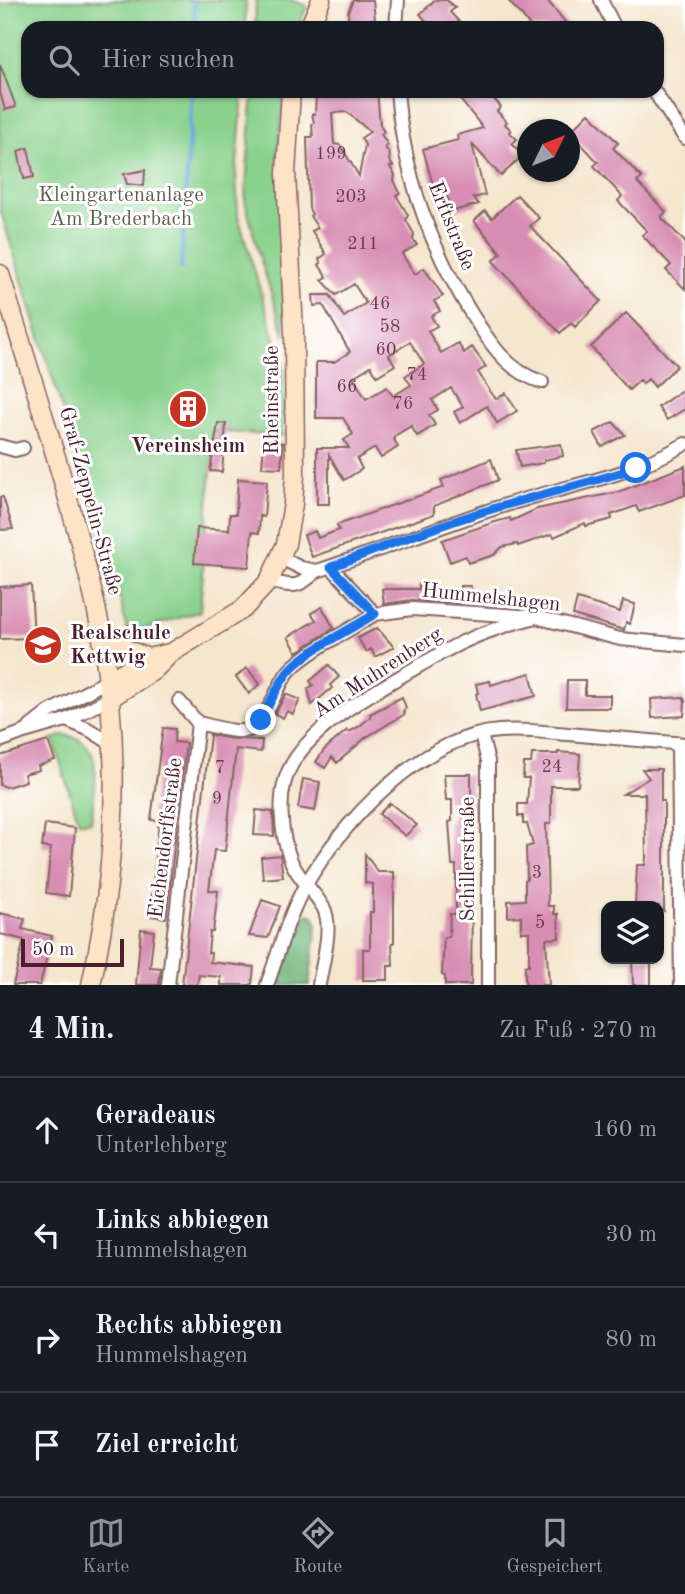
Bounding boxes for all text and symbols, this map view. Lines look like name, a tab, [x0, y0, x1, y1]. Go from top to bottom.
search box	[21, 21, 664, 98]
icon: search	[45, 41, 83, 79]
text: Hier suchen	[101, 47, 235, 73]
north arrow	[517, 119, 580, 182]
house number: 199	[315, 145, 347, 163]
street label: Erftstraße	[424, 179, 478, 273]
park label: Kleingartenanlage Am Brederbach	[38, 185, 204, 230]
house number: 203	[335, 188, 367, 206]
house number: 211	[347, 235, 379, 253]
house number: 46	[370, 295, 390, 313]
house number: 58	[380, 318, 400, 336]
house number: 60	[376, 341, 396, 359]
street label: Rheinstraße	[262, 345, 283, 455]
house number: 74	[407, 366, 427, 384]
house number: 66	[337, 378, 357, 396]
building icon: Vereinsheim	[167, 388, 209, 430]
house number: 76	[393, 395, 413, 413]
street label: Graf-Zeppelin-Straße	[55, 405, 125, 597]
place label: Vereinsheim	[131, 436, 246, 457]
route start	[620, 452, 651, 483]
street label: Hummelshagen	[420, 580, 562, 616]
place label: Realschule Kettwig	[70, 623, 171, 668]
street label: Am Muhrenberg	[310, 623, 447, 722]
school or university icon: Realschule Kettwig	[22, 624, 64, 666]
route end	[245, 704, 276, 735]
street label: Eichendorffstraße	[146, 756, 186, 920]
house number: 24	[542, 758, 562, 776]
house number: 7	[215, 759, 225, 777]
house number: 9	[212, 790, 222, 808]
street label: Schillerstraße	[458, 796, 479, 922]
house number: 3	[532, 864, 542, 882]
map controls	[601, 901, 664, 964]
button: layers	[601, 901, 664, 964]
house number: 5	[535, 914, 545, 932]
scale bar	[21, 936, 124, 968]
text: 50 m	[32, 941, 74, 960]
text: 4 Min.	[28, 1015, 114, 1045]
text: Zu Fuß · 270 m	[499, 1019, 657, 1042]
text: Geradeaus	[95, 1103, 215, 1129]
icon: ahead	[28, 1111, 66, 1149]
text: 160 m	[592, 1118, 657, 1141]
text: Unterlehberg	[95, 1134, 227, 1157]
text: Links abbiegen	[95, 1208, 269, 1234]
icon: left	[28, 1216, 66, 1254]
text: 30 m	[606, 1223, 657, 1246]
text: Hummelshagen	[95, 1239, 248, 1262]
text: Rechts abbiegen	[95, 1313, 283, 1339]
icon: right	[28, 1321, 66, 1359]
text: 80 m	[606, 1328, 657, 1351]
text: Hummelshagen	[95, 1344, 248, 1367]
icon: arrive	[28, 1426, 66, 1464]
text: Ziel erreicht	[95, 1432, 238, 1458]
tab: Karte	[82, 1514, 129, 1579]
tab: Route	[294, 1514, 342, 1579]
tab: Gespeichert	[507, 1514, 603, 1579]

